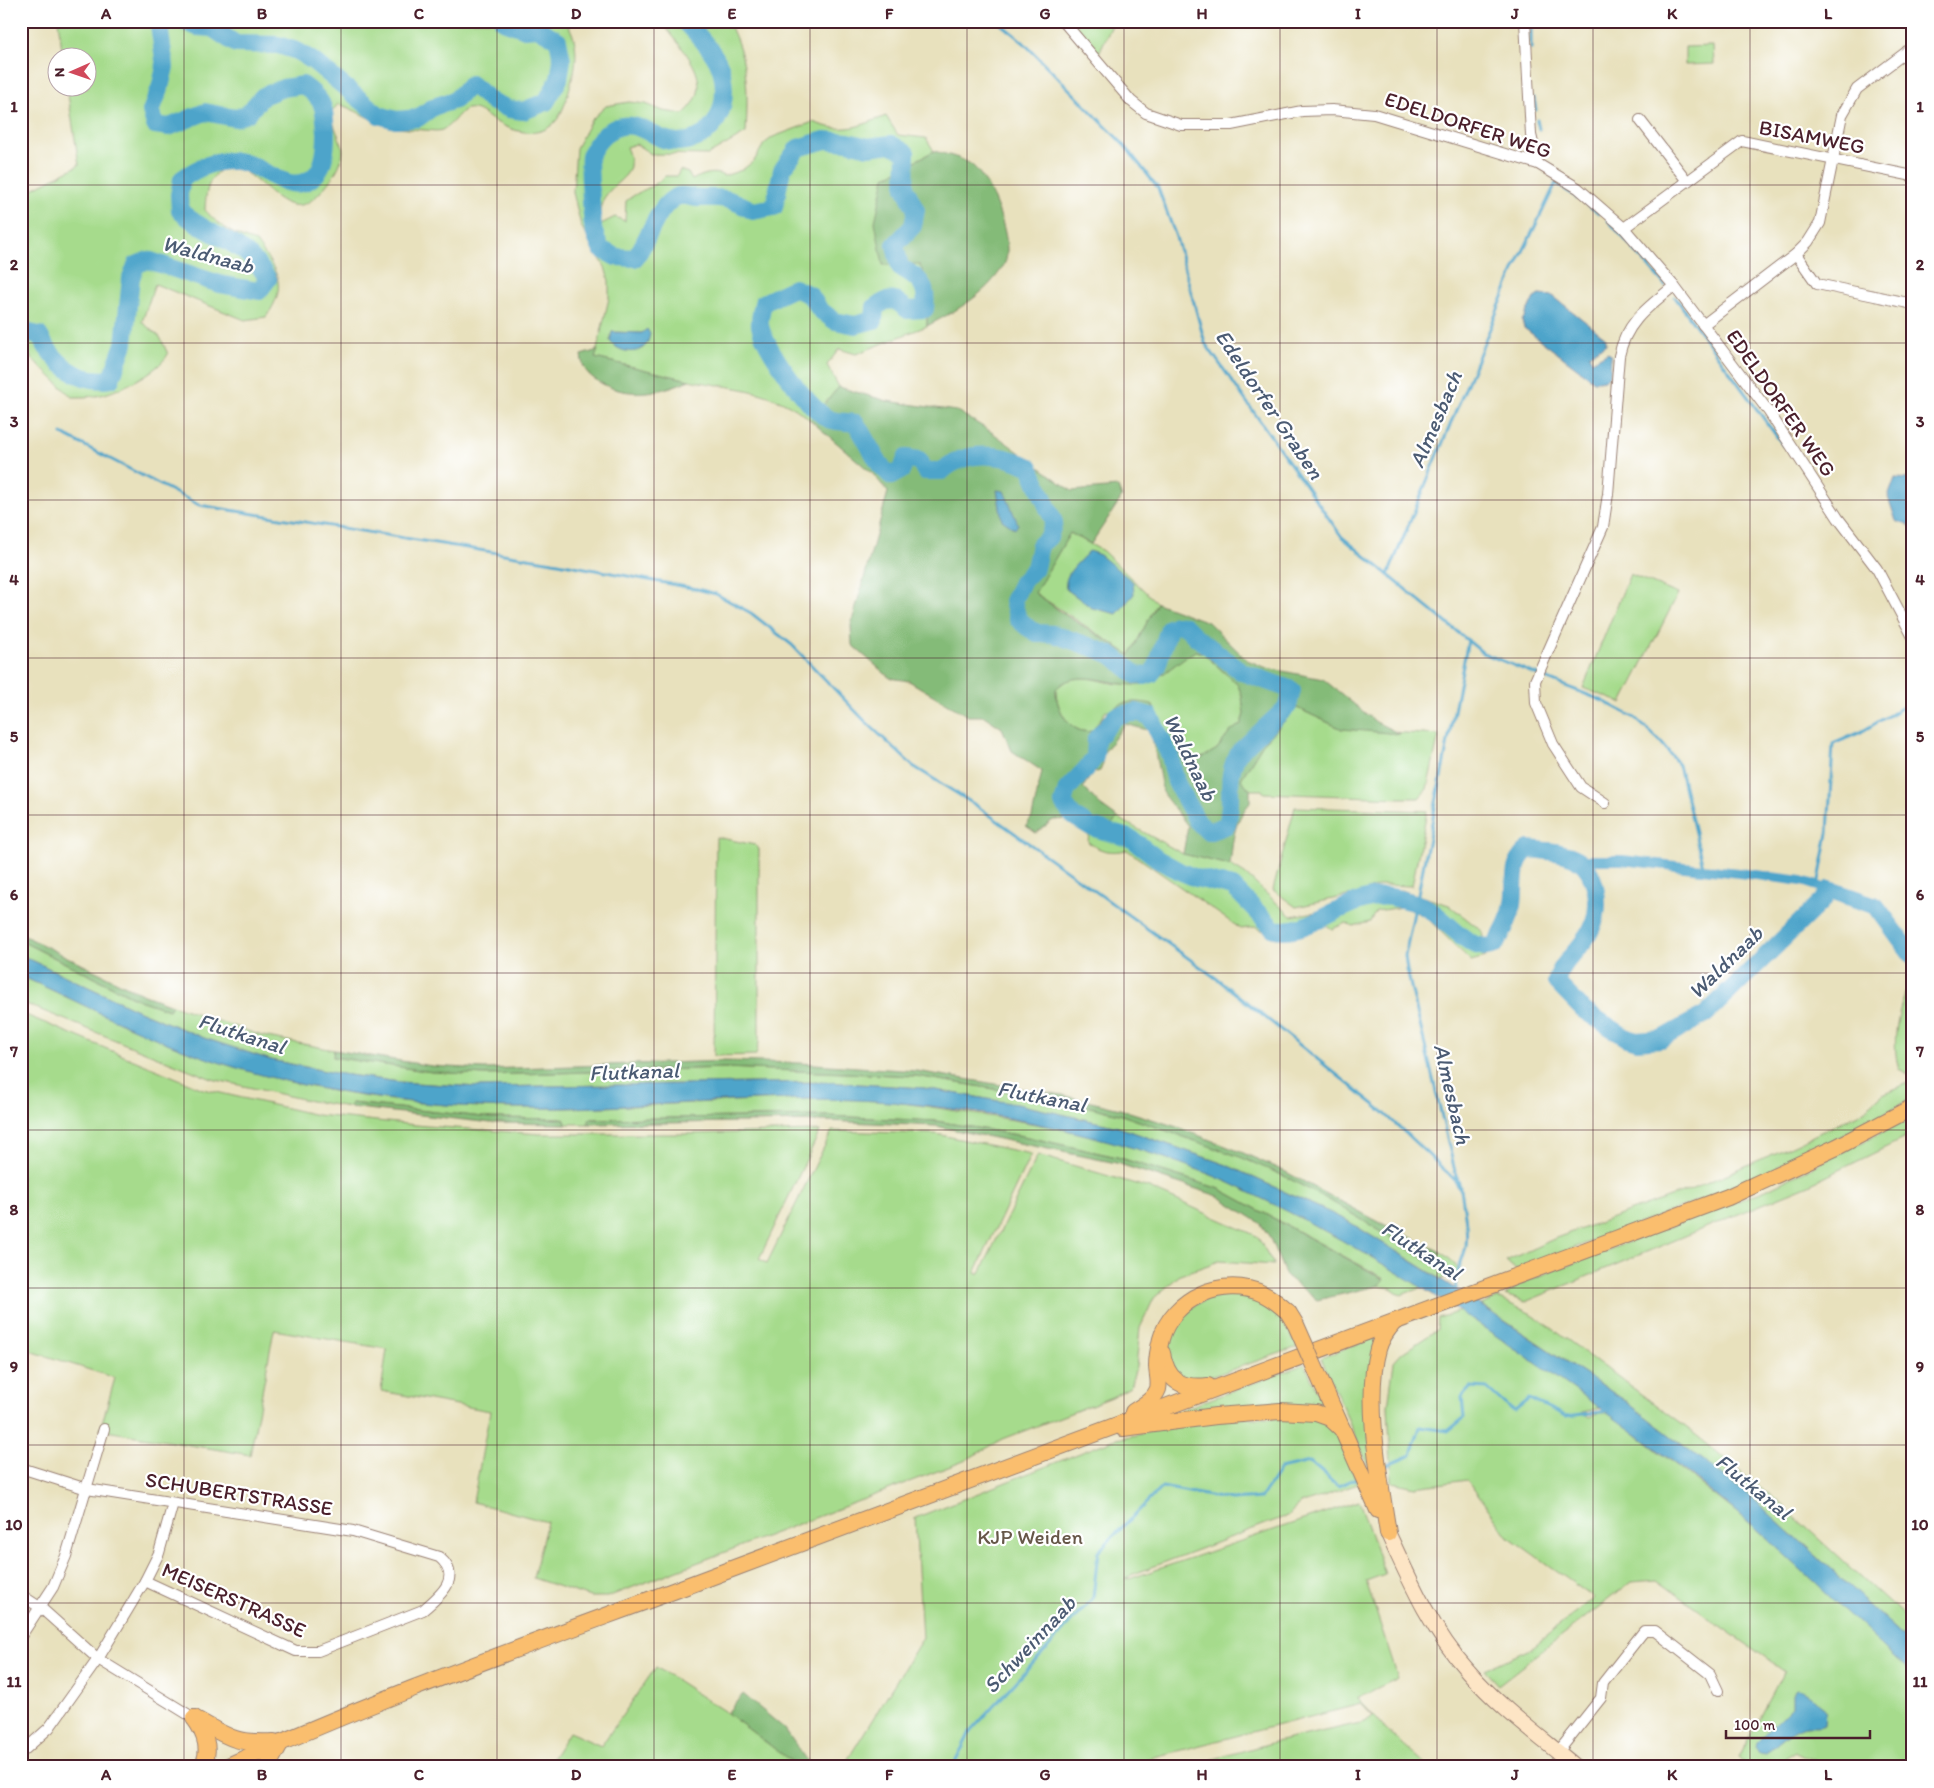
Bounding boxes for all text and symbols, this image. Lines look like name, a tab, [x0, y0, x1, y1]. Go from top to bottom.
text: A	[100, 4, 112, 23]
text: B	[257, 4, 268, 23]
text: C	[414, 4, 425, 23]
text: D	[571, 4, 582, 23]
text: E	[728, 4, 737, 23]
text: F	[885, 4, 894, 23]
text: G	[1039, 4, 1051, 23]
text: H	[1196, 4, 1208, 23]
text: I	[1355, 4, 1361, 23]
text: J	[1510, 4, 1519, 23]
text: K	[1667, 4, 1678, 23]
text: L	[1824, 4, 1833, 23]
north arrow	[48, 48, 98, 98]
text: N	[51, 67, 68, 77]
street label: EDELDORFER WEG	[1382, 86, 1555, 163]
text: 1	[10, 97, 18, 116]
text: 1	[1916, 97, 1924, 116]
street label: BISAMWEG	[1757, 114, 1867, 159]
water label: Waldnaab	[159, 229, 257, 280]
text: 2	[10, 255, 19, 274]
text: 2	[1916, 255, 1925, 274]
water label: Edeldorfer Graben	[1209, 324, 1330, 485]
street label: EDELDORFER WEG	[1721, 324, 1842, 481]
water label: Almesbach	[1403, 367, 1468, 472]
text: 3	[10, 412, 19, 431]
text: 3	[1916, 412, 1925, 431]
text: 4	[9, 570, 19, 589]
text: 4	[1915, 570, 1925, 589]
water label: Waldnaab	[1158, 709, 1223, 806]
text: 5	[10, 727, 19, 746]
text: 5	[1916, 727, 1925, 746]
text: 6	[10, 885, 19, 904]
text: 6	[1916, 885, 1925, 904]
water label: Waldnaab	[1682, 920, 1769, 1005]
water label: Flutkanal	[195, 1007, 291, 1061]
water label: Almesbach	[1428, 1041, 1477, 1147]
text: 7	[9, 1042, 18, 1061]
text: 7	[1915, 1042, 1924, 1061]
water label: Flutkanal	[588, 1056, 681, 1087]
water label: Flutkanal	[995, 1075, 1090, 1119]
text: 8	[10, 1200, 19, 1219]
text: 8	[1916, 1200, 1925, 1219]
water label: Flutkanal	[1377, 1215, 1468, 1287]
text: 9	[10, 1357, 18, 1376]
text: 9	[1916, 1357, 1924, 1376]
water label: Flutkanal	[1710, 1448, 1799, 1526]
street label: SCHUBERTSTRASSE	[144, 1466, 334, 1521]
text: 10	[5, 1515, 23, 1534]
text: 10	[1911, 1515, 1929, 1534]
park label: KJP Weiden	[977, 1524, 1083, 1549]
street label: MEISERSTRASSE	[158, 1557, 310, 1643]
water label: Schweinnaab	[977, 1590, 1082, 1699]
text: 11	[7, 1672, 22, 1691]
text: 11	[1913, 1672, 1928, 1691]
scale bar	[1726, 1708, 1870, 1740]
text: 100 m	[1734, 1716, 1776, 1734]
text: A	[100, 1765, 112, 1784]
text: B	[257, 1765, 268, 1784]
text: C	[414, 1765, 425, 1784]
text: D	[571, 1765, 582, 1784]
text: E	[728, 1765, 737, 1784]
text: F	[885, 1765, 894, 1784]
text: G	[1039, 1765, 1051, 1784]
text: H	[1196, 1765, 1208, 1784]
text: I	[1355, 1765, 1361, 1784]
text: J	[1510, 1765, 1519, 1784]
text: K	[1667, 1765, 1678, 1784]
text: L	[1824, 1765, 1833, 1784]

